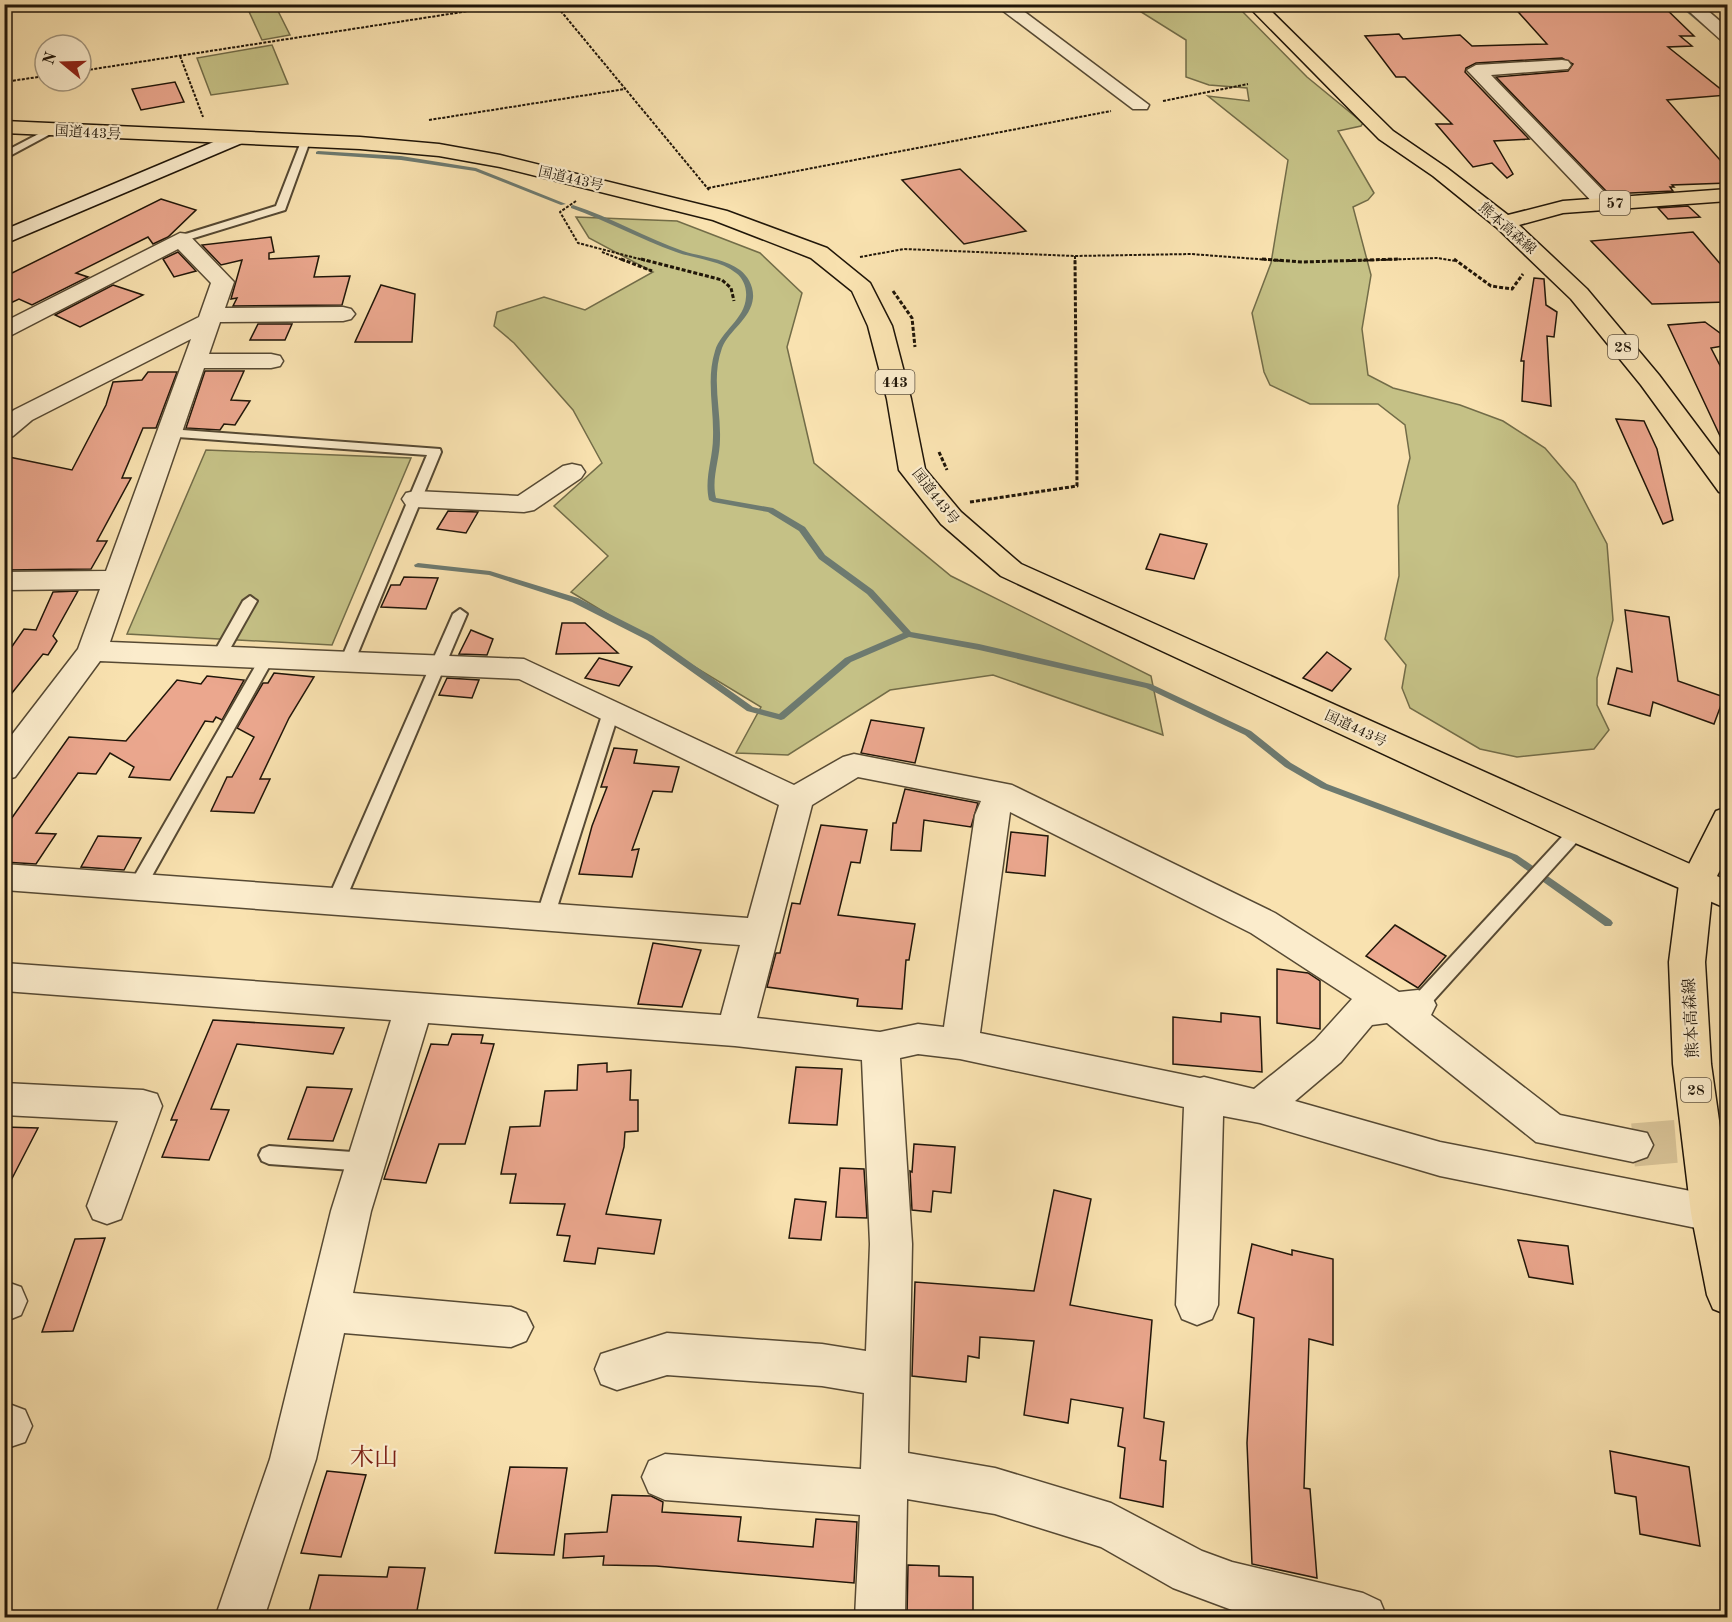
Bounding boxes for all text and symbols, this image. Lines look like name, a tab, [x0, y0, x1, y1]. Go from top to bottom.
north arrow	[33, 33, 93, 93]
text: N	[41, 50, 61, 67]
street label: 国道443号	[54, 123, 122, 142]
street label: 国道443号	[537, 164, 605, 193]
road number: 57	[1600, 191, 1630, 215]
street label: 熊本高森線	[1476, 200, 1539, 257]
road number: 28	[1608, 335, 1638, 359]
road number: 443	[876, 370, 914, 394]
street label: 国道443号	[909, 466, 962, 527]
street label: 国道443号	[1323, 708, 1389, 749]
street label: 熊本高森線	[1680, 978, 1702, 1058]
road number: 28	[1681, 1078, 1711, 1102]
district label: 木山	[350, 1444, 398, 1471]

